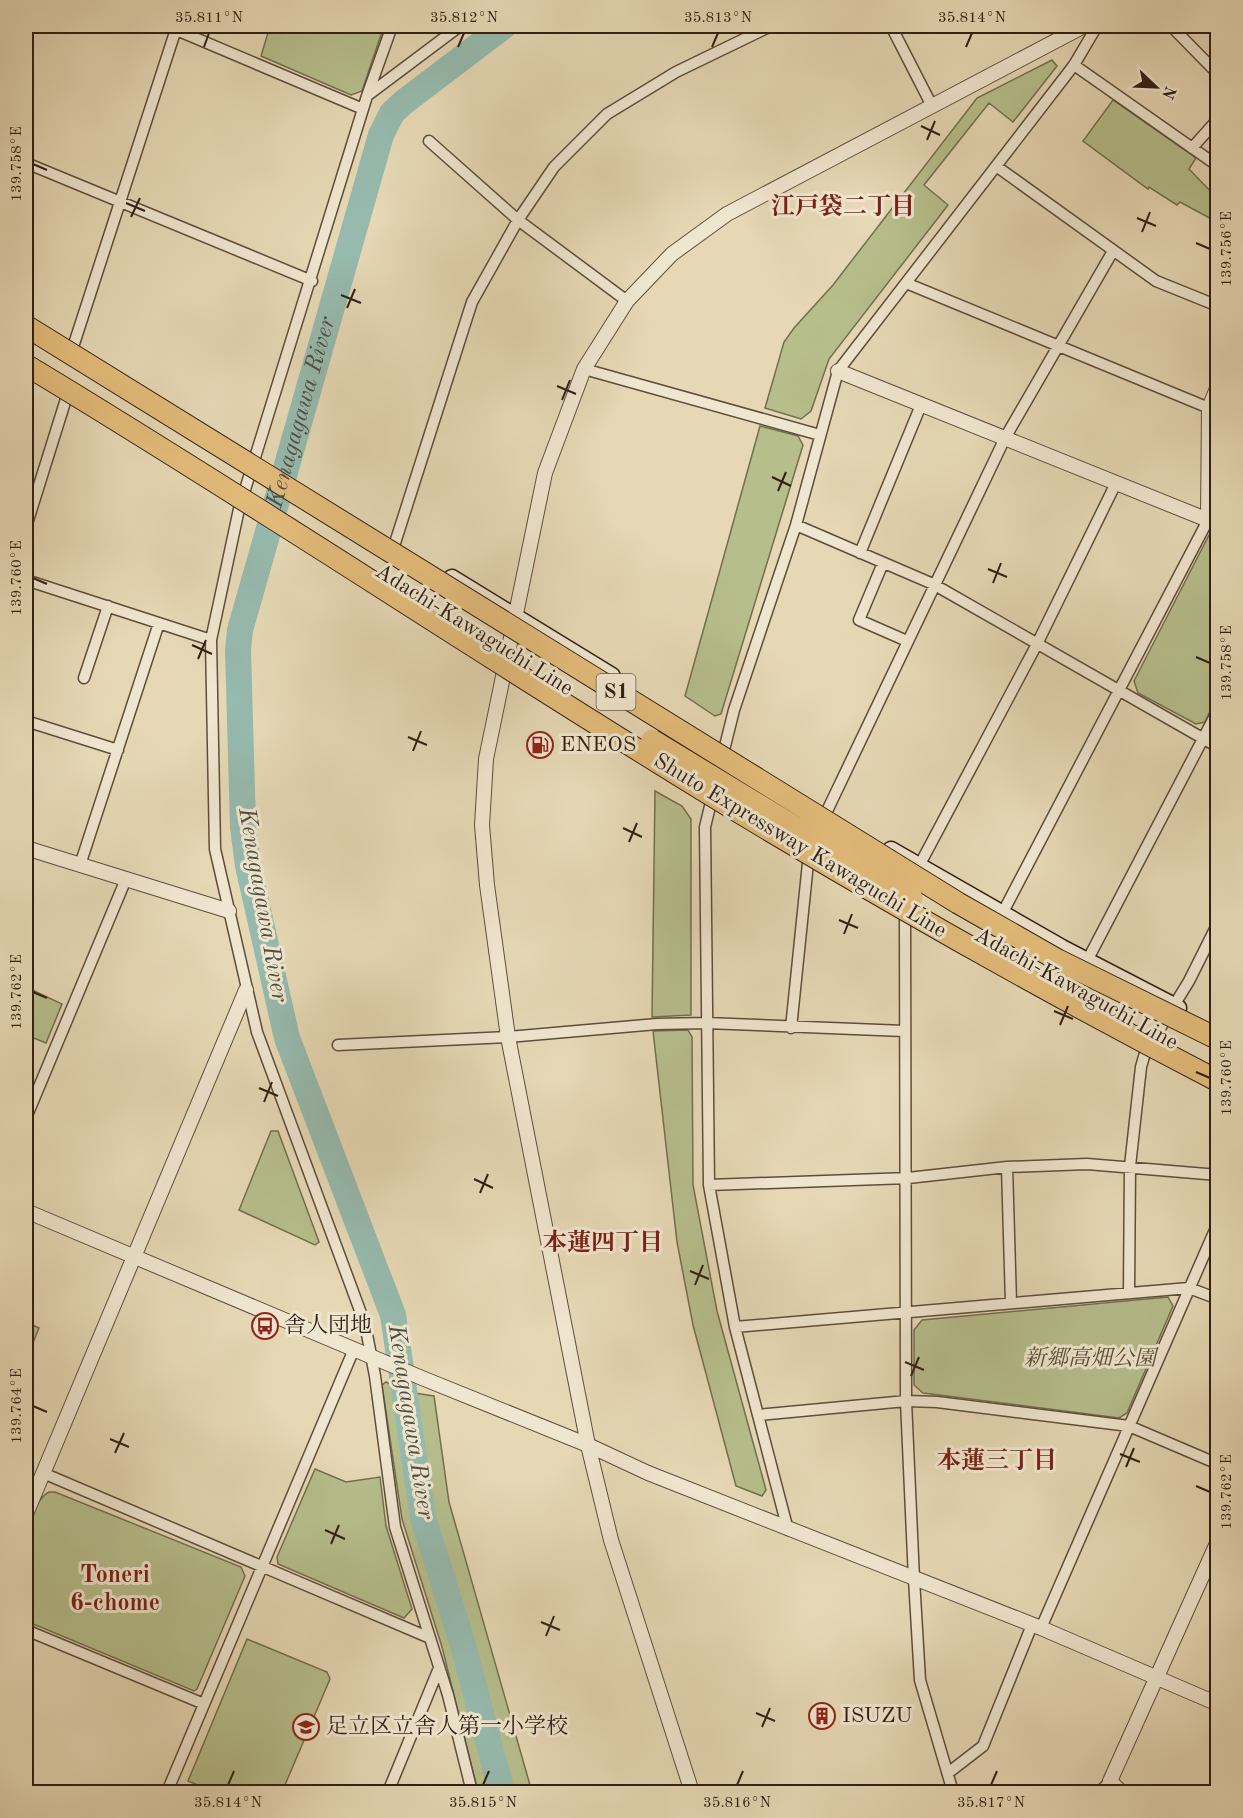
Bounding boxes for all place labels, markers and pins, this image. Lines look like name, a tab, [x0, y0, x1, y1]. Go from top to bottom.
fuel station icon: ENEOS	[525, 730, 555, 760]
place label: ENEOS	[560, 734, 636, 756]
bus stop icon: 舎人団地	[250, 1311, 280, 1341]
place label: 舎人団地	[284, 1313, 372, 1337]
building icon: ISUZU	[807, 1701, 837, 1731]
place label: ISUZU	[842, 1705, 912, 1727]
school or university icon: 足立区立舎人第一小学校	[291, 1712, 321, 1742]
place label: 足立区立舎人第一小学校	[326, 1714, 568, 1738]

